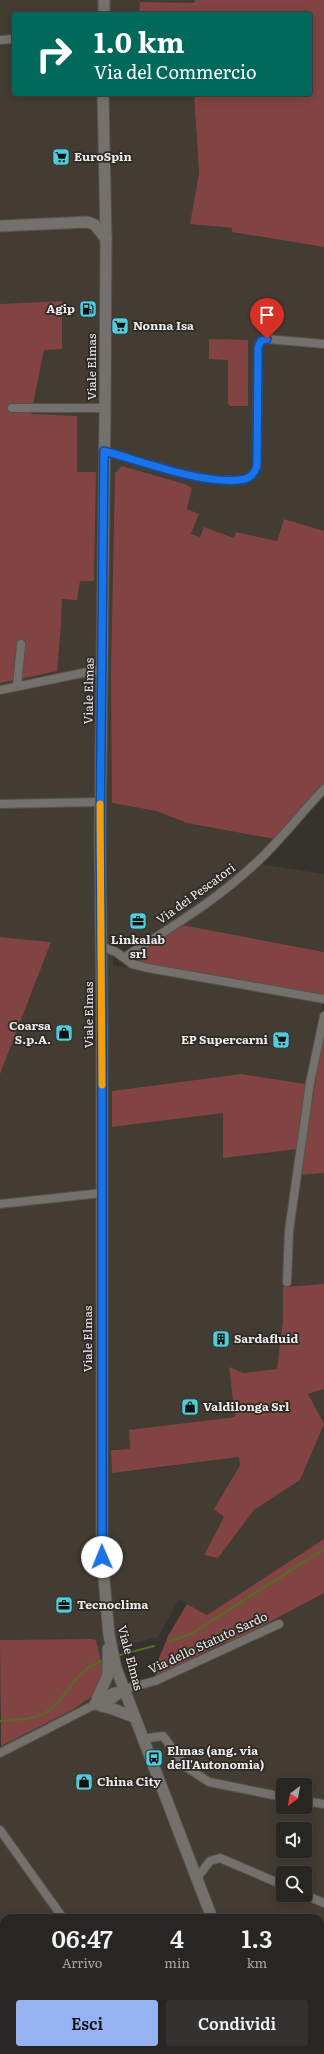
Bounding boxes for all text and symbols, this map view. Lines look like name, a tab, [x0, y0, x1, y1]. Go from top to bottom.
text: 1.0 km	[94, 20, 184, 62]
icon: right	[28, 28, 80, 80]
text: Via del Commercio	[94, 58, 256, 85]
supermarket icon: EuroSpin	[51, 147, 71, 167]
place label: EuroSpin	[74, 147, 132, 165]
pin	[250, 298, 284, 339]
place label: Agip	[46, 299, 75, 317]
fuel station icon: Agip	[78, 299, 98, 319]
icon: arrive	[256, 304, 278, 326]
supermarket icon: Nonna Isa	[110, 316, 130, 336]
place label: Nonna Isa	[133, 316, 194, 334]
street label: Viale Elmas	[82, 333, 100, 400]
street label: Viale Elmas	[78, 657, 98, 724]
street label: Via dei Pescatori	[152, 858, 239, 928]
office icon: Linkalab srl	[128, 911, 148, 931]
place label: Linkalab srl	[111, 930, 165, 962]
street label: Viale Elmas	[79, 981, 97, 1048]
place label: Coarsa S.p.A.	[9, 1016, 51, 1048]
shop icon: Coarsa S.p.A.	[54, 1023, 74, 1043]
place label: EP Supercarni	[181, 1030, 269, 1048]
supermarket icon: EP Supercarni	[271, 1030, 291, 1050]
street label: Viale Elmas	[78, 1305, 96, 1372]
building icon: Sardafluid	[211, 1329, 231, 1349]
place label: Sardafluid	[234, 1329, 298, 1347]
shop icon: Valdilonga Srl	[180, 1397, 200, 1417]
place label: Valdilonga Srl	[203, 1397, 290, 1415]
position arrow	[81, 1536, 123, 1578]
office icon: Tecnoclima	[54, 1595, 74, 1615]
place label: Tecnoclima	[77, 1595, 149, 1613]
street label: Via dello Statuto Sardo	[145, 1607, 270, 1678]
street label: Viale Elmas	[114, 1623, 148, 1693]
place label: Elmas (ang. via dell'Autonomia)	[167, 1741, 264, 1773]
bus stop icon: Elmas (ang. via dell'Autonomia)	[144, 1748, 164, 1768]
shop icon: China City	[74, 1772, 94, 1792]
place label: China City	[97, 1772, 162, 1790]
north arrow	[276, 1778, 312, 1814]
map controls	[276, 1778, 312, 1902]
button: sound	[276, 1822, 312, 1858]
button: search	[276, 1866, 312, 1902]
text: 06:47	[52, 1920, 113, 1955]
text: 4	[170, 1920, 184, 1955]
text: 1.3	[241, 1920, 272, 1955]
text: Arrivo	[62, 1953, 102, 1972]
text: min	[164, 1953, 190, 1972]
text: km	[247, 1953, 267, 1972]
button: Esci	[16, 2000, 158, 2046]
button: Condividi	[166, 2000, 308, 2046]

